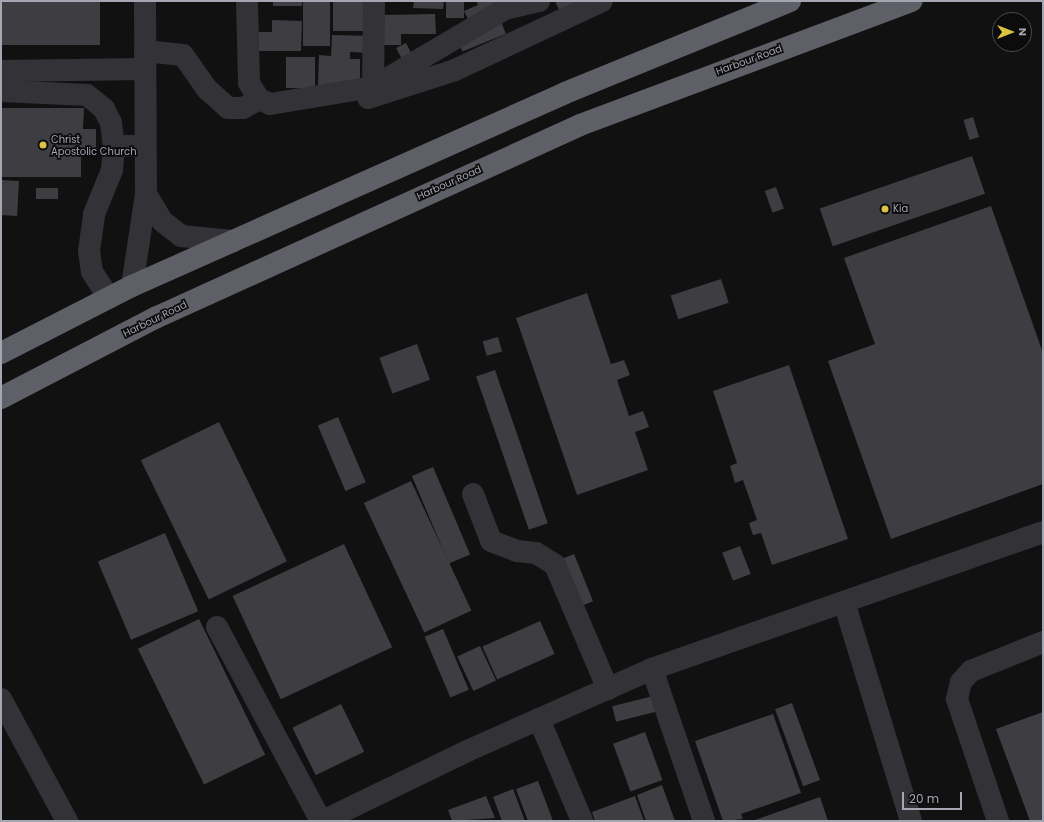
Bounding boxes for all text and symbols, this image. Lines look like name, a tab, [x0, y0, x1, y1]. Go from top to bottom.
north arrow	[992, 12, 1032, 52]
text: N	[1015, 28, 1031, 36]
street label: Harbour Road	[714, 42, 784, 78]
place label: Christ Apostolic Church	[51, 133, 137, 156]
marker: Christ Apostolic Church	[38, 140, 48, 150]
street label: Harbour Road	[415, 163, 483, 203]
place label: Kia	[893, 203, 908, 215]
marker: Kia	[880, 204, 890, 214]
street label: Harbour Road	[121, 298, 189, 340]
scale bar	[904, 784, 964, 810]
text: 20 m	[909, 790, 939, 807]

